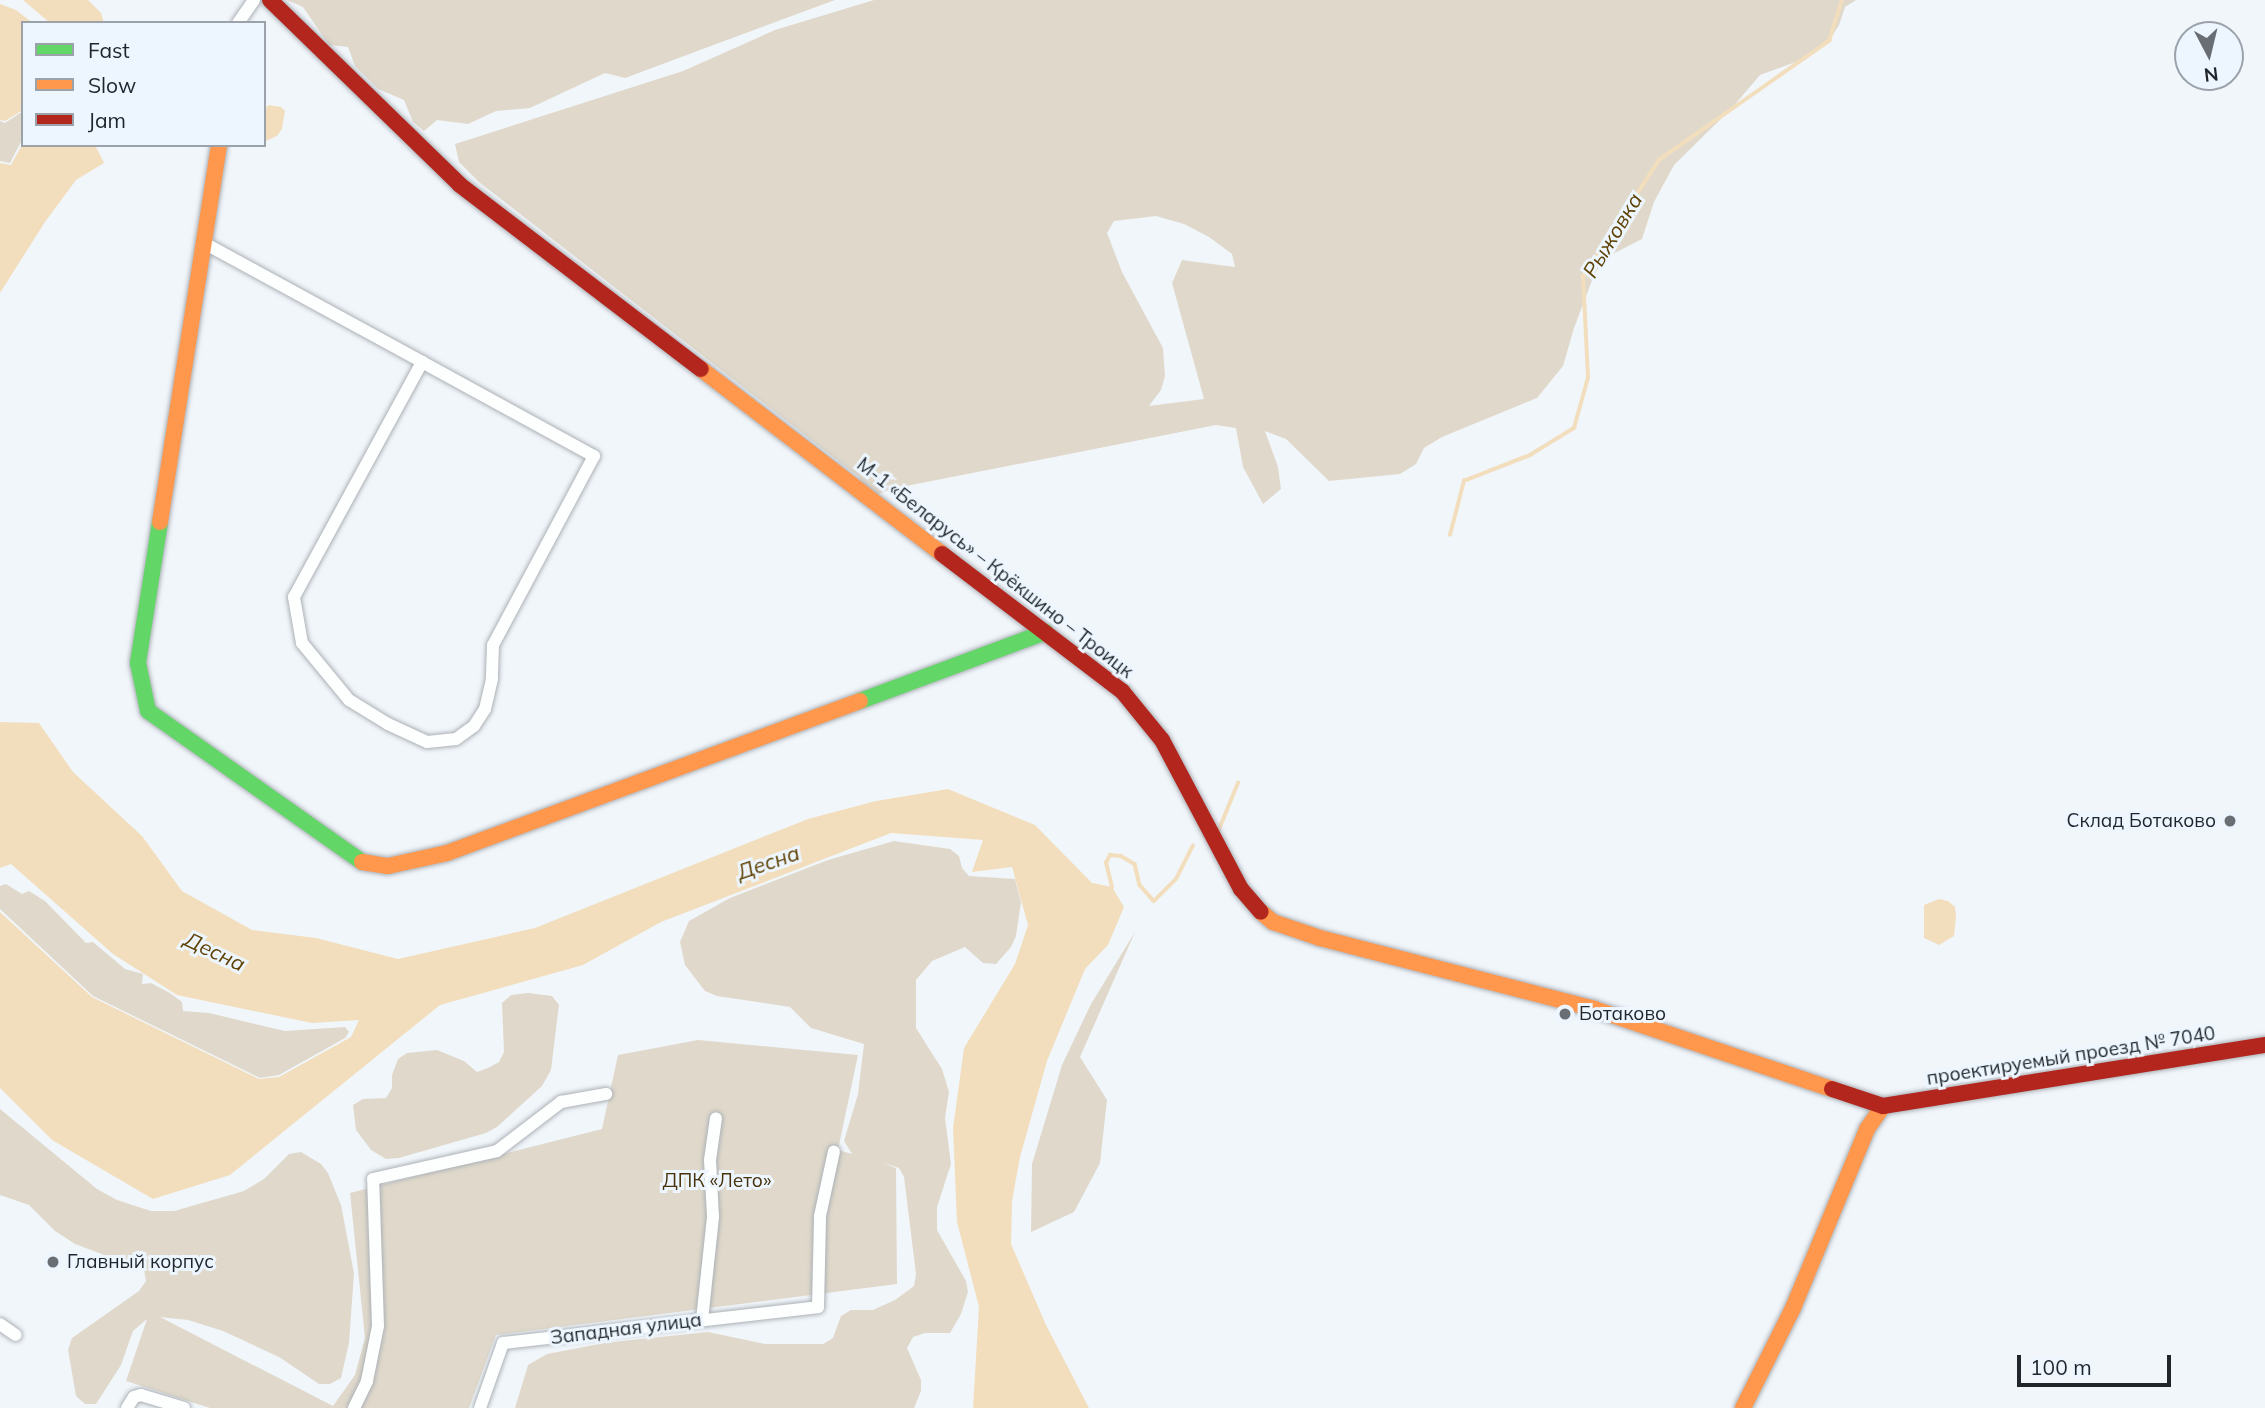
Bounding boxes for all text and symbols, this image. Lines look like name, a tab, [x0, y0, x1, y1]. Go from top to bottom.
legend	[21, 21, 266, 147]
north arrow	[2174, 21, 2244, 91]
text: Fast	[88, 37, 130, 63]
text: N	[2203, 62, 2220, 88]
text: Slow	[88, 72, 136, 98]
text: Jam	[88, 107, 126, 133]
water label: Рыжовка	[1577, 188, 1647, 282]
street label: М-1 «Беларусь» – Крёкшино – Троицк	[852, 453, 1138, 683]
place label: Склад Ботаково	[2066, 810, 2216, 832]
marker: Склад Ботаково	[2222, 813, 2238, 829]
water label: Десна	[733, 840, 803, 884]
water label: Десна	[180, 926, 250, 976]
place label: Ботаково	[1579, 1003, 1666, 1025]
marker: Ботаково	[1557, 1006, 1573, 1022]
street label: проектируемый проезд № 7040	[1925, 1022, 2217, 1090]
park label: ДПК «Лето»	[663, 1170, 771, 1192]
place label: Главный корпус	[67, 1251, 214, 1273]
marker: Главный корпус	[45, 1254, 61, 1270]
street label: Западная улица	[549, 1308, 703, 1350]
scale bar	[2020, 1342, 2174, 1386]
text: 100 m	[2030, 1354, 2092, 1380]

